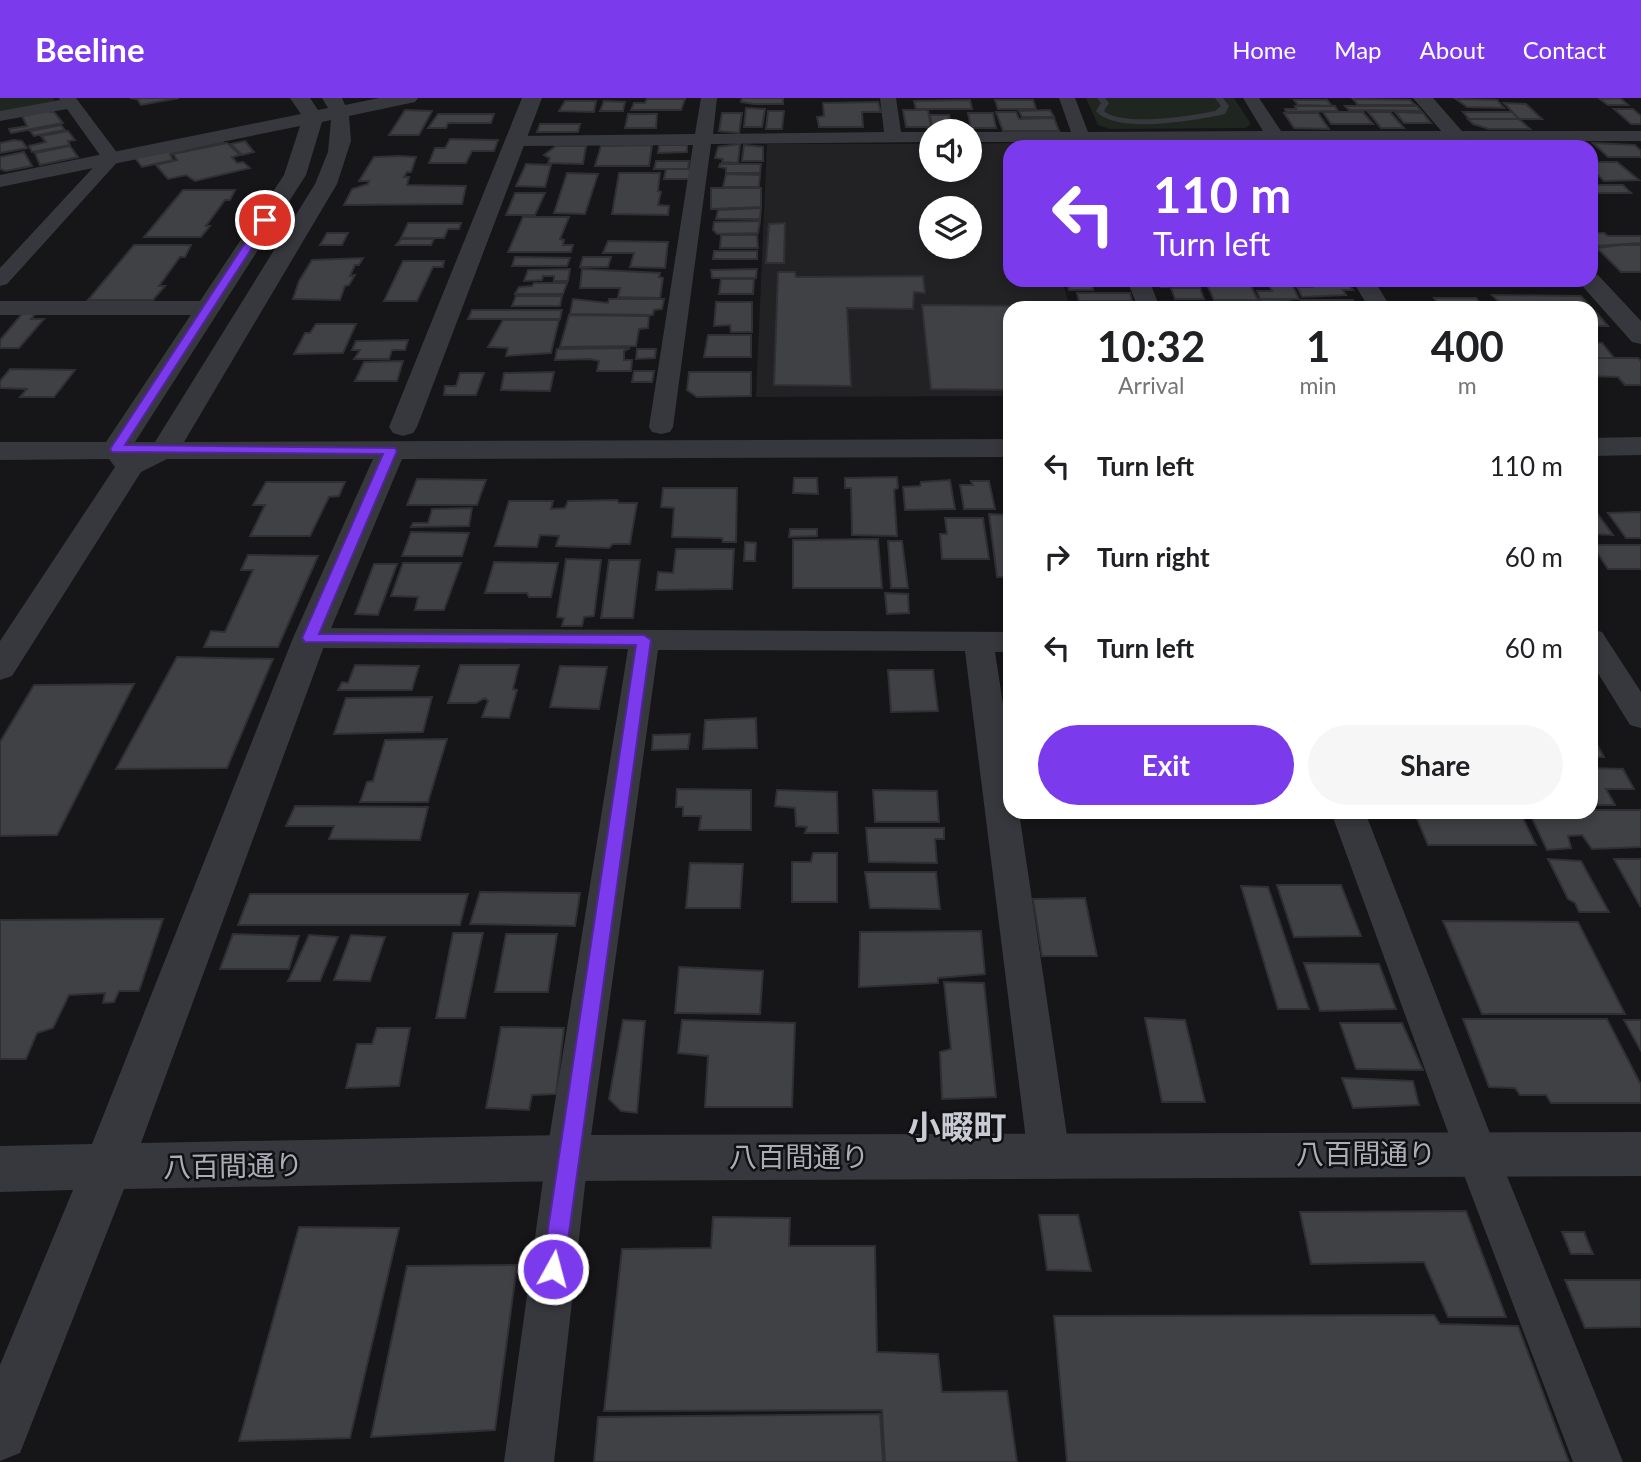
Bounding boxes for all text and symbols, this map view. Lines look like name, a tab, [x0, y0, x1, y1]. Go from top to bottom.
text: Beeline	[35, 29, 145, 69]
text: Home	[1232, 35, 1296, 64]
text: Map	[1334, 35, 1382, 64]
text: About	[1420, 35, 1485, 64]
text: Contact	[1523, 35, 1606, 64]
map controls	[919, 119, 982, 259]
button: sound	[919, 119, 982, 182]
text: 110 m	[1153, 165, 1291, 223]
icon: left	[1038, 168, 1129, 259]
pin	[235, 190, 295, 250]
button: layers	[919, 196, 982, 259]
icon: arrive	[246, 201, 284, 239]
text: Turn left	[1153, 224, 1270, 263]
text: 10:32	[1097, 321, 1205, 371]
text: 1	[1306, 321, 1330, 371]
text: 400	[1431, 321, 1504, 371]
text: Arrival	[1118, 371, 1184, 399]
text: min	[1299, 371, 1337, 399]
text: m	[1458, 371, 1477, 399]
icon: left	[1038, 447, 1076, 485]
text: Turn left	[1097, 450, 1194, 482]
text: 110 m	[1490, 450, 1563, 482]
icon: right	[1038, 538, 1076, 576]
text: Turn right	[1097, 541, 1210, 573]
text: 60 m	[1505, 541, 1563, 573]
icon: left	[1038, 629, 1076, 667]
text: Turn left	[1097, 632, 1194, 664]
text: 60 m	[1505, 632, 1563, 664]
button: Exit	[1038, 725, 1294, 805]
button: Share	[1308, 725, 1563, 805]
district label: 小畷町	[908, 1106, 1007, 1146]
street label: 八百間通り	[1296, 1136, 1436, 1170]
street label: 八百間通り	[729, 1139, 869, 1173]
street label: 八百間通り	[163, 1147, 303, 1183]
position arrow	[516, 1232, 590, 1306]

